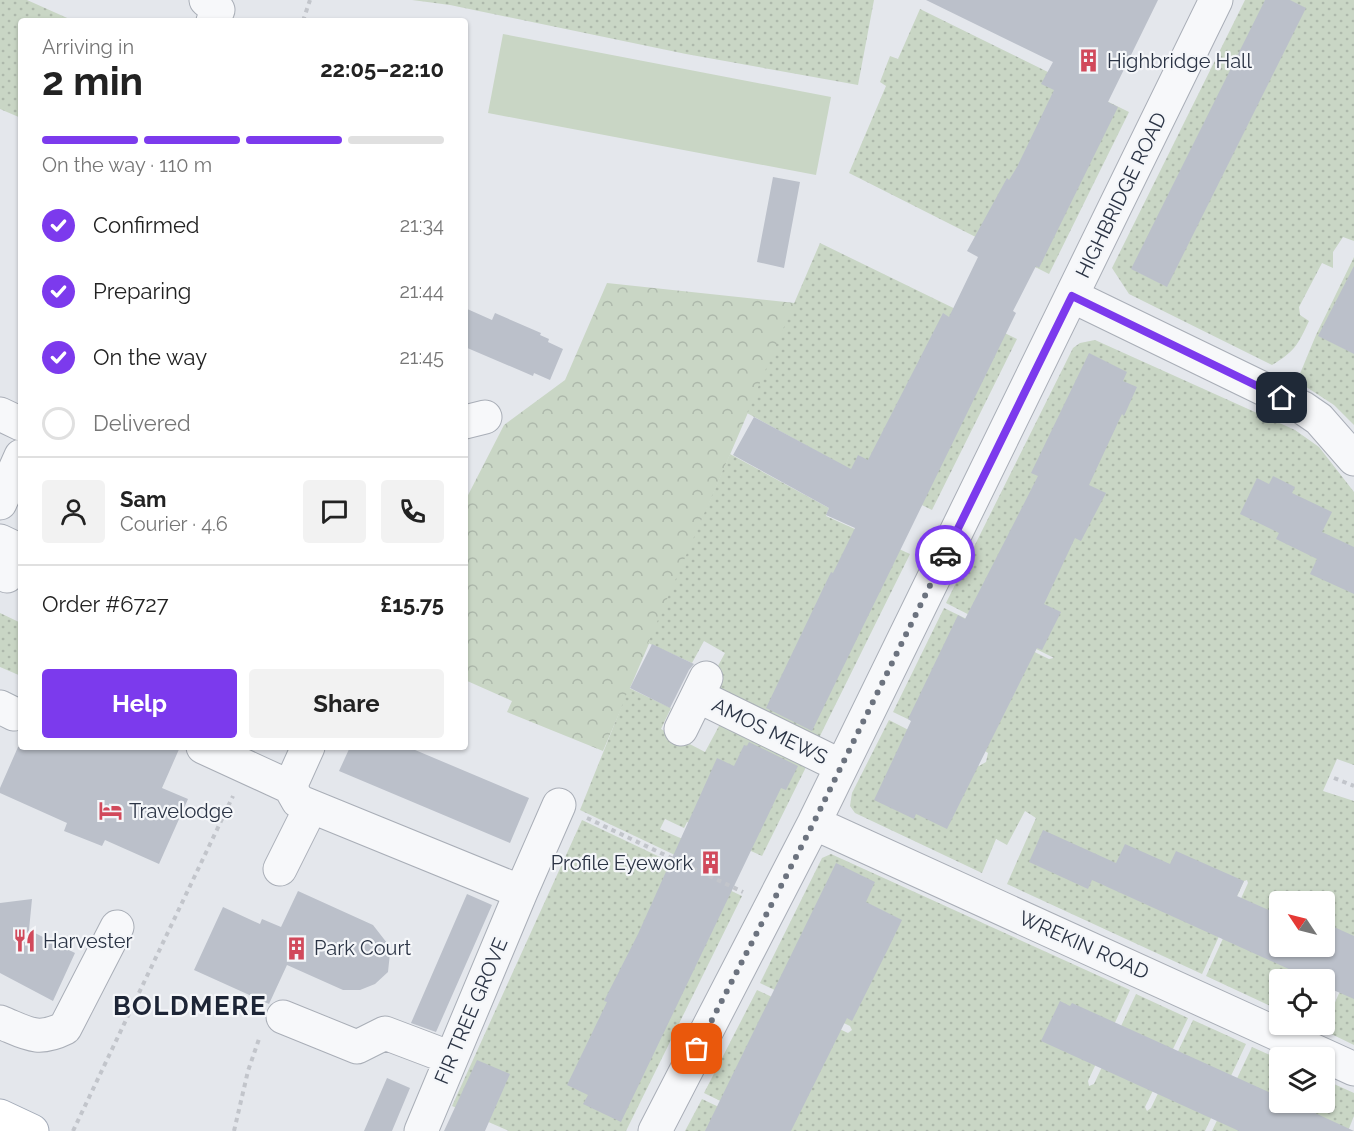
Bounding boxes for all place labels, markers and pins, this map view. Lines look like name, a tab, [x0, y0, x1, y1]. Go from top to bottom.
building icon: Highbridge Hall	[1076, 48, 1102, 74]
place label: Highbridge Hall	[1107, 49, 1252, 73]
pin	[1256, 372, 1307, 423]
hotel icon: Travelodge	[98, 798, 124, 824]
place label: Travelodge	[129, 799, 233, 823]
building icon: Profile Eyework	[698, 850, 724, 876]
place label: Profile Eyework	[551, 851, 693, 875]
restaurant icon: Harvester	[12, 928, 38, 954]
place label: Harvester	[43, 929, 133, 953]
building icon: Park Court	[283, 935, 309, 961]
place label: Park Court	[314, 936, 411, 960]
pin	[671, 1023, 722, 1074]

